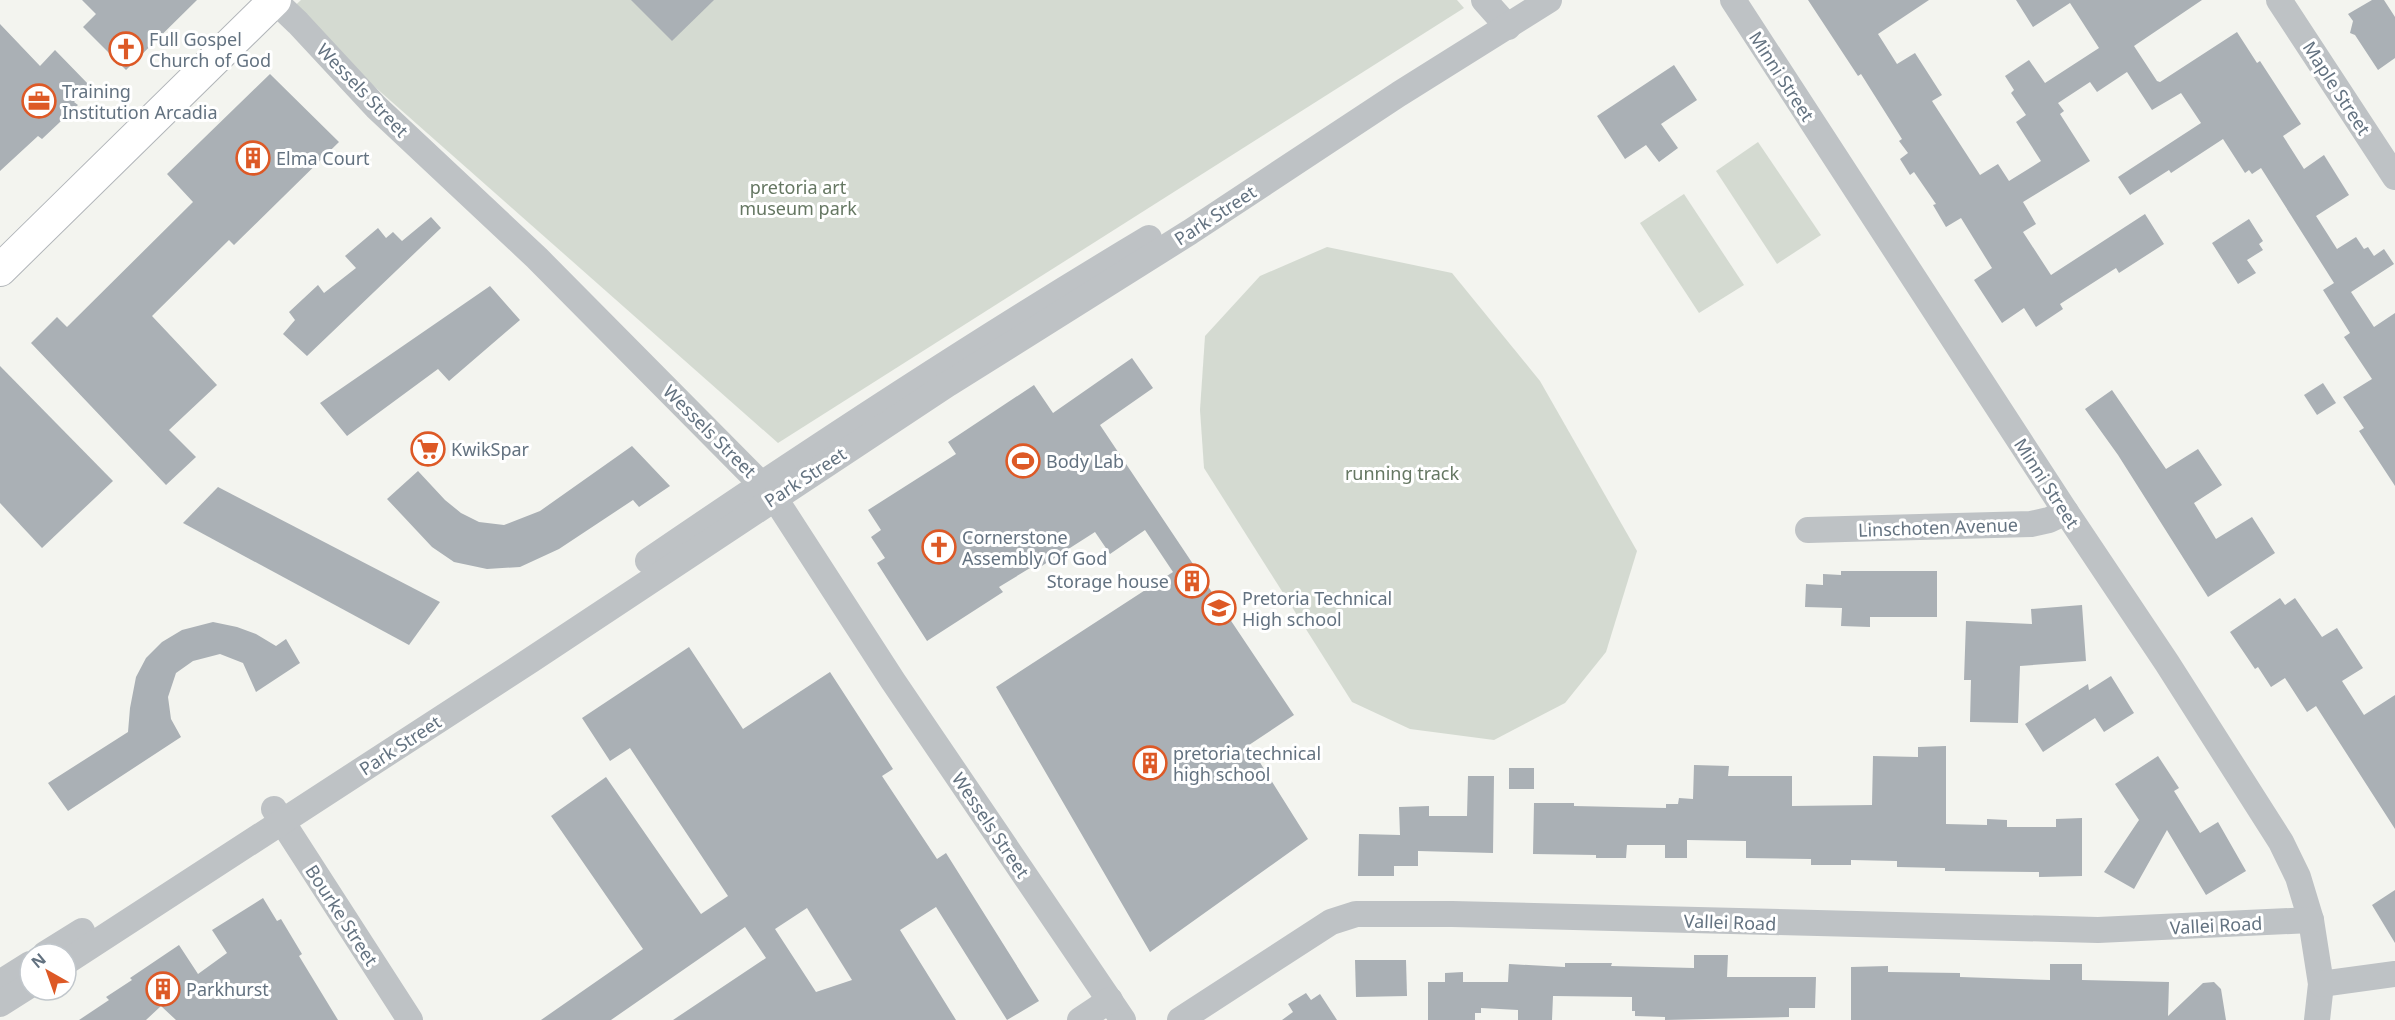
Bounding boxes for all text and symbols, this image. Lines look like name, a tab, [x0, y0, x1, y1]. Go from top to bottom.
street label: Minni Street	[1744, 26, 1820, 126]
place label: Full Gospel Church of God	[149, 27, 271, 72]
church icon: Full Gospel Church of God	[108, 31, 144, 67]
street label: Maple Street	[2298, 36, 2377, 140]
street label: Wessels Street	[312, 38, 414, 143]
place label: Training Institution Arcadia	[62, 79, 218, 124]
office icon: Training Institution Arcadia	[21, 83, 57, 119]
building icon: Elma Court	[235, 140, 271, 176]
place label: Elma Court	[276, 146, 370, 170]
park label: pretoria art museum park	[739, 175, 857, 220]
street label: Park Street	[1169, 179, 1261, 250]
street label: Wessels Street	[658, 379, 762, 483]
supermarket icon: KwikSpar	[410, 431, 446, 467]
street label: Minni Street	[2009, 433, 2085, 533]
place label: KwikSpar	[451, 437, 530, 461]
street label: Park Street	[759, 441, 851, 512]
sports icon: Body Lab	[1005, 443, 1041, 479]
place label: Body Lab	[1046, 449, 1124, 473]
park label: running track	[1345, 461, 1460, 485]
street label: Linschoten Avenue	[1858, 512, 2018, 542]
place label: Cornerstone Assembly Of God	[962, 525, 1107, 570]
church icon: Cornerstone Assembly Of God	[921, 529, 957, 565]
building icon: Storage house	[1174, 563, 1210, 599]
place label: Storage house	[1047, 569, 1169, 593]
place label: Pretoria Technical High school	[1242, 586, 1392, 631]
school or university icon: Pretoria Technical High school	[1201, 590, 1237, 626]
street label: Park Street	[354, 709, 446, 780]
place label: pretoria technical high school	[1173, 741, 1321, 786]
building icon: pretoria technical high school	[1132, 745, 1168, 781]
street label: Wessels Street	[947, 768, 1035, 883]
street label: Bourke Street	[300, 860, 384, 971]
street label: Vallei Road	[1683, 908, 1777, 936]
street label: Vallei Road	[2169, 911, 2263, 939]
north arrow	[18, 942, 78, 1002]
text: N	[26, 948, 50, 973]
building icon: Parkhurst	[145, 971, 181, 1007]
place label: Parkhurst	[186, 977, 269, 1001]

